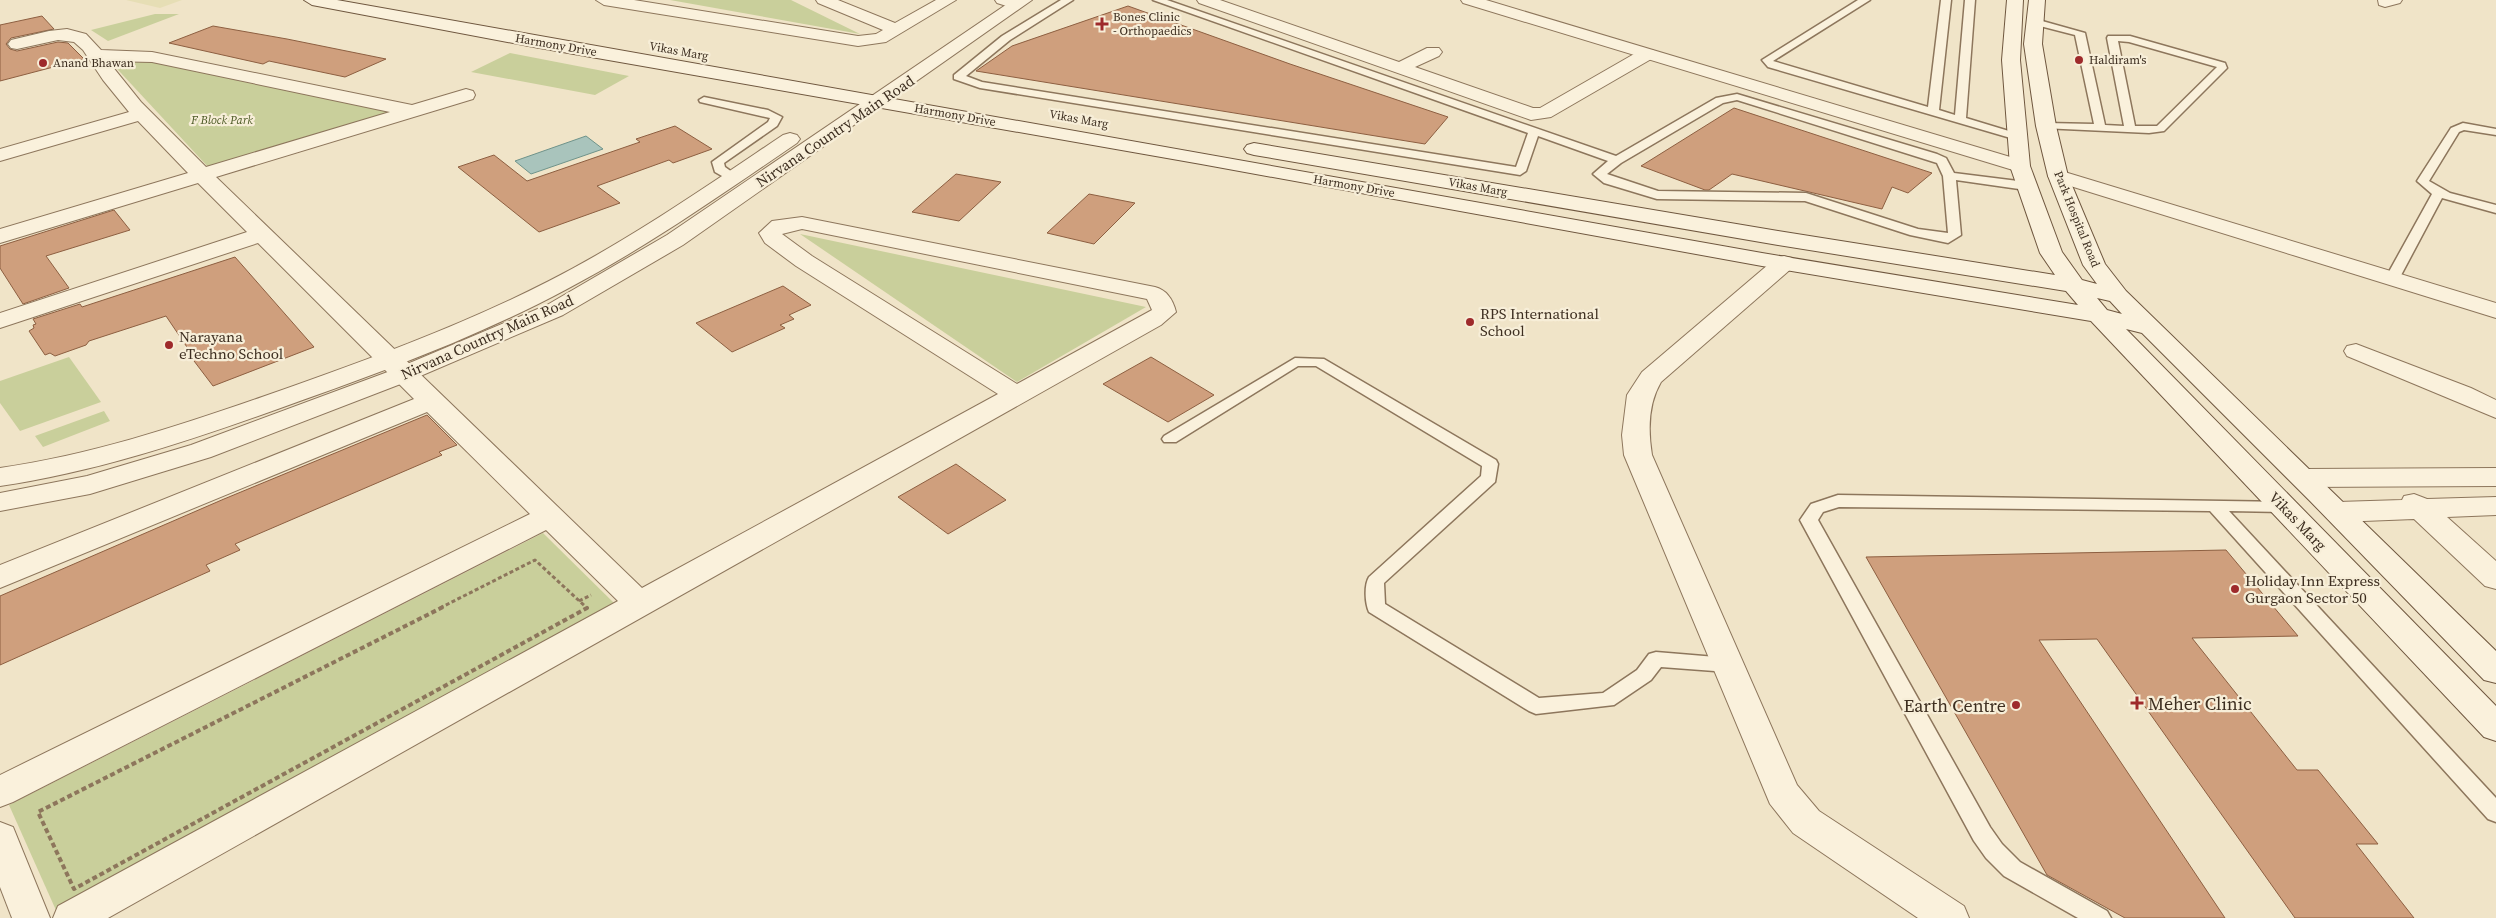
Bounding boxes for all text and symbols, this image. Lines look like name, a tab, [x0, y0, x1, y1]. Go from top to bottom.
place label: Bones Clinic - Orthopaedics	[1113, 9, 1192, 39]
marker: Bones Clinic - Orthopaedics	[1095, 17, 1109, 31]
street label: Harmony Drive	[514, 30, 598, 60]
street label: Vikas Marg	[648, 38, 710, 64]
place label: Haldiram's	[2089, 52, 2147, 68]
marker: Haldiram's	[2073, 54, 2085, 66]
place label: Anand Bhawan	[53, 55, 134, 71]
marker: Anand Bhawan	[37, 57, 49, 69]
street label: Nirvana Country Main Road	[752, 70, 919, 192]
street label: Harmony Drive	[913, 100, 997, 130]
street label: Vikas Marg	[1048, 106, 1110, 132]
park label: F Block Park	[190, 112, 253, 128]
street label: Park Hospital Road	[2050, 168, 2104, 270]
street label: Harmony Drive	[1312, 171, 1396, 201]
street label: Vikas Marg	[1447, 174, 1509, 200]
street label: Nirvana Country Main Road	[397, 289, 577, 385]
place label: RPS International School	[1480, 303, 1599, 341]
marker: RPS International School	[1464, 316, 1476, 328]
place label: Narayana eTechno School	[179, 326, 284, 364]
marker: Narayana eTechno School	[163, 339, 175, 351]
street label: Vikas Marg	[2264, 487, 2332, 555]
place label: Holiday Inn Express Gurgaon Sector 50	[2245, 570, 2380, 608]
marker: Holiday Inn Express Gurgaon Sector 50	[2229, 583, 2241, 595]
place label: Meher Clinic	[2148, 691, 2252, 716]
place label: Earth Centre	[1903, 693, 2006, 718]
marker: Meher Clinic	[2130, 696, 2144, 710]
marker: Earth Centre	[2010, 699, 2022, 711]

